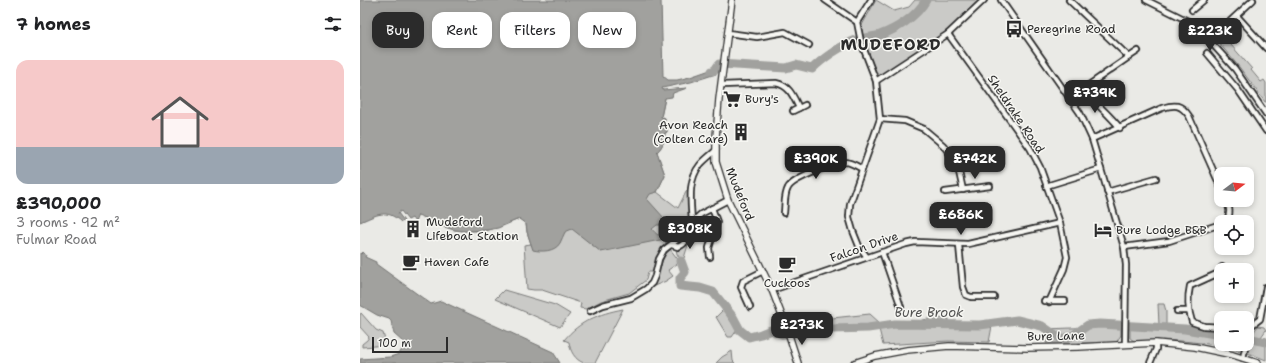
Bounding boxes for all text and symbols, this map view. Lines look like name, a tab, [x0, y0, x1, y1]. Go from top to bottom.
chip: Buy	[372, 12, 424, 48]
chip: Rent	[432, 12, 492, 48]
chip: Filters	[500, 12, 570, 48]
chip: New	[578, 12, 636, 48]
text: 7 homes	[16, 13, 91, 35]
icon: filters	[322, 13, 344, 35]
pin: £223K	[1182, 18, 1238, 52]
bus stop icon: Peregrine Road	[1004, 19, 1024, 39]
place label: Peregrine Road	[1027, 21, 1116, 37]
text: £223K	[1188, 22, 1232, 39]
district label: MUDEFORD	[841, 34, 941, 55]
street label: Sheldrake Road	[984, 72, 1048, 157]
pin: £739K	[1067, 80, 1123, 114]
text: £739K	[1073, 84, 1117, 101]
icon: home	[144, 86, 216, 158]
supermarket icon: Bury's	[722, 89, 742, 109]
place label: Bury's	[745, 91, 779, 107]
place label: Avon Reach (Colten Care)	[653, 117, 728, 147]
building icon: Avon Reach (Colten Care)	[731, 122, 751, 142]
pin: £390K	[788, 146, 844, 180]
pin: £742K	[947, 146, 1003, 180]
text: £390K	[794, 150, 838, 167]
text: £742K	[953, 150, 997, 167]
street label: Mudeford	[722, 165, 758, 223]
north arrow	[1214, 167, 1254, 207]
map controls	[1214, 167, 1254, 351]
text: £390,000	[16, 192, 101, 214]
pin: £686K	[933, 202, 989, 236]
text: £686K	[939, 206, 983, 223]
text: 3 rooms · 92 m²	[16, 214, 120, 231]
place label: Mudeford Lifeboat Station	[426, 214, 519, 244]
button: locate	[1214, 215, 1254, 255]
pin: £308K	[662, 216, 718, 250]
building icon: Mudeford Lifeboat Station	[403, 219, 423, 239]
text: £308K	[668, 220, 712, 237]
hotel icon: Bure Lodge B&B	[1093, 220, 1113, 240]
place label: Bure Lodge B&B	[1116, 222, 1207, 238]
street label: Falcon Drive	[828, 228, 900, 266]
text: Fulmar Road	[16, 231, 97, 248]
cafe icon: Haven Cafe	[401, 252, 421, 272]
place label: Haven Cafe	[424, 254, 489, 270]
cafe icon: Cuckoos	[777, 254, 797, 274]
button: +	[1214, 263, 1254, 303]
place label: Cuckoos	[764, 275, 810, 291]
water label: Bure Brook	[894, 304, 964, 321]
button: −	[1214, 311, 1254, 351]
pin: £273K	[774, 312, 830, 346]
text: £273K	[780, 316, 824, 333]
street label: Bure Lane	[1027, 327, 1085, 345]
scale bar	[372, 335, 448, 354]
text: 100 m	[378, 336, 411, 351]

